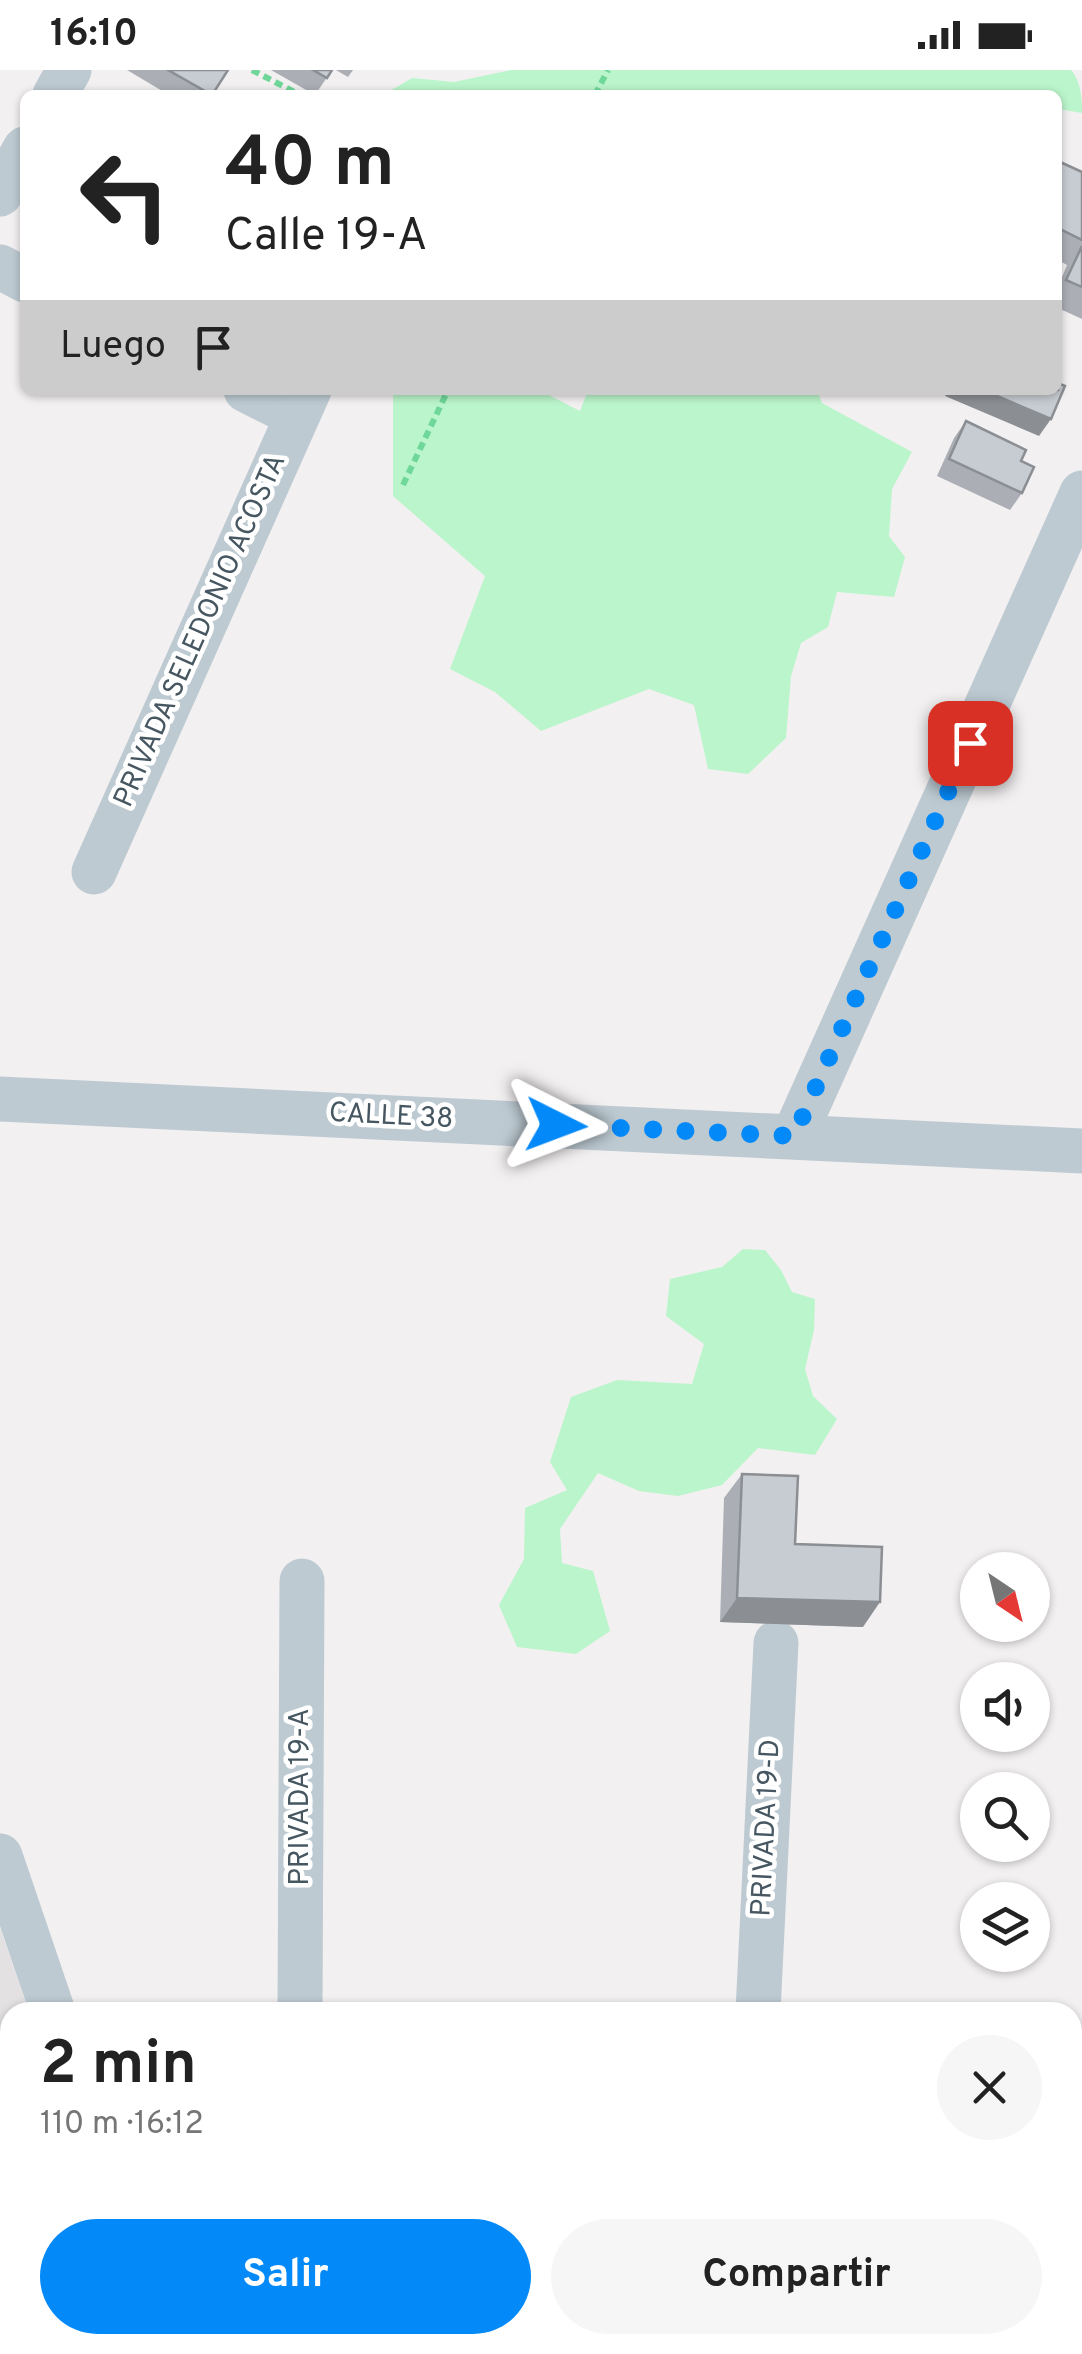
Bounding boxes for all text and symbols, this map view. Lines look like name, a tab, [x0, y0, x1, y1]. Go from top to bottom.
text: 16:10	[50, 11, 138, 60]
text: 40 m	[225, 122, 395, 211]
icon: left	[60, 130, 190, 260]
text: Calle 19-A	[225, 209, 428, 266]
icon: arrive	[186, 320, 241, 375]
text: Luego	[60, 323, 166, 372]
street label: PRIVADA SELEDONIO ACOSTA	[107, 449, 295, 813]
pin	[928, 701, 1013, 786]
icon: arrive	[943, 716, 998, 771]
position arrow	[504, 1073, 608, 1177]
street label: CALLE 38	[328, 1096, 454, 1138]
north arrow	[960, 1552, 1050, 1642]
map controls	[960, 1552, 1050, 1972]
button: sound	[960, 1662, 1050, 1752]
street label: PRIVADA 19-A	[283, 1708, 319, 1886]
street label: PRIVADA 19-D	[744, 1738, 790, 1918]
button: search	[960, 1772, 1050, 1862]
button: layers	[960, 1882, 1050, 1972]
text: 2 min	[40, 2029, 197, 2105]
button: close	[937, 2035, 1042, 2140]
text: 110 m · 16:12	[40, 2105, 204, 2145]
button: Salir	[40, 2219, 531, 2334]
button: Compartir	[551, 2219, 1042, 2334]

